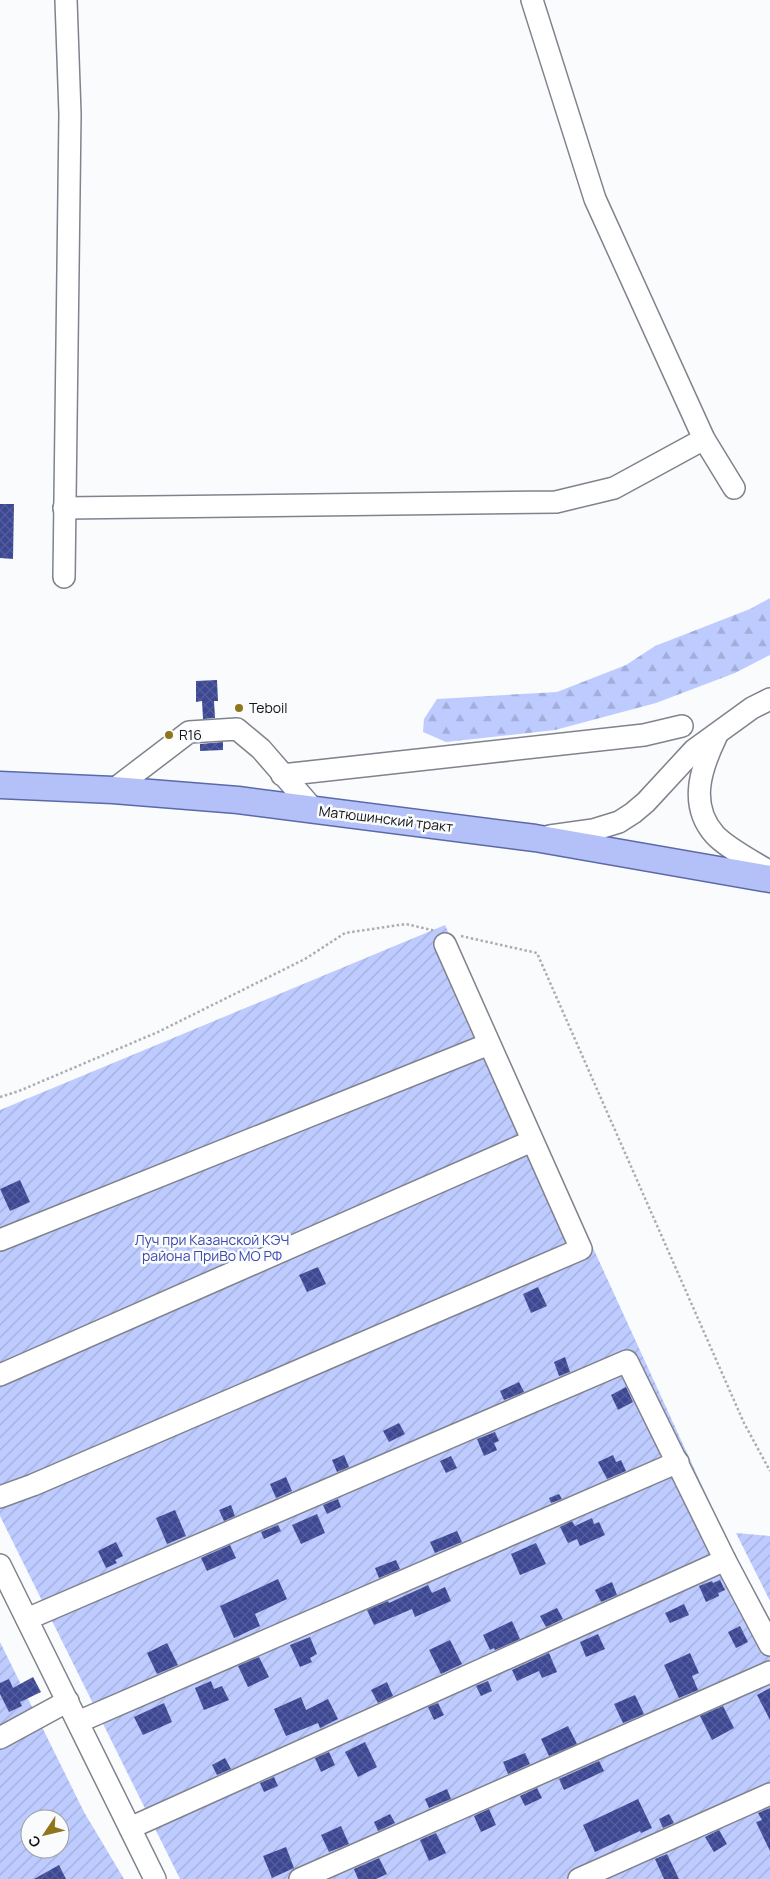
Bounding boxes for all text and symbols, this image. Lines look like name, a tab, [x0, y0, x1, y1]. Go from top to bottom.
place label: Teboil	[249, 698, 288, 717]
marker: Teboil	[233, 702, 245, 714]
place label: R16	[179, 725, 202, 744]
marker: R16	[163, 729, 175, 741]
street label: Матюшинский тракт	[318, 801, 454, 836]
park label: Луч при Казанской КЭЧ района ПриВо МО РФ	[135, 1230, 289, 1265]
north arrow	[20, 1809, 70, 1859]
text: С	[23, 1832, 45, 1851]

